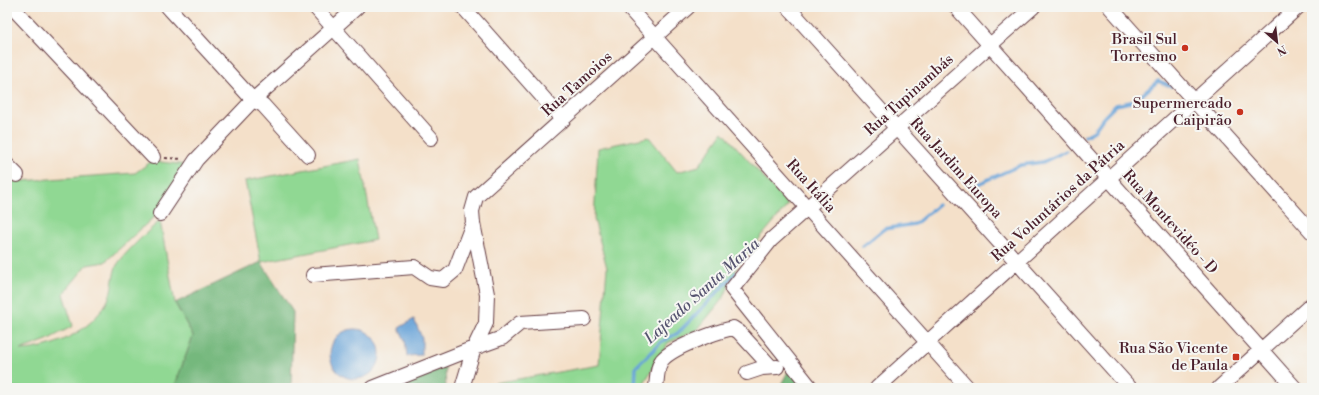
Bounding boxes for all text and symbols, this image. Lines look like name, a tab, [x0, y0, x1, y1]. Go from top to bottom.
north arrow	[1257, 22, 1297, 62]
place label: Brasil Sul Torresmo	[1111, 30, 1178, 66]
text: N	[1274, 42, 1288, 58]
marker: Brasil Sul Torresmo	[1180, 43, 1190, 53]
street label: Rua Tamoios	[538, 47, 616, 121]
street label: Rua Tupinambás	[860, 50, 958, 140]
place label: Supermercado Caipirão	[1133, 94, 1232, 130]
marker: Supermercado Caipirão	[1235, 107, 1245, 117]
street label: Rua Jardim Europa	[906, 114, 1007, 223]
street label: Rua Voluntários da Pátria	[987, 136, 1129, 266]
street label: Rua Itália	[782, 155, 840, 217]
street label: Rua Montevidéo - D	[1118, 166, 1222, 278]
water label: Lajeado Santa Maria	[639, 234, 764, 349]
place label: Rua São Vicente de Paula	[1119, 339, 1228, 375]
marker: Rua São Vicente de Paula	[1231, 352, 1241, 362]

